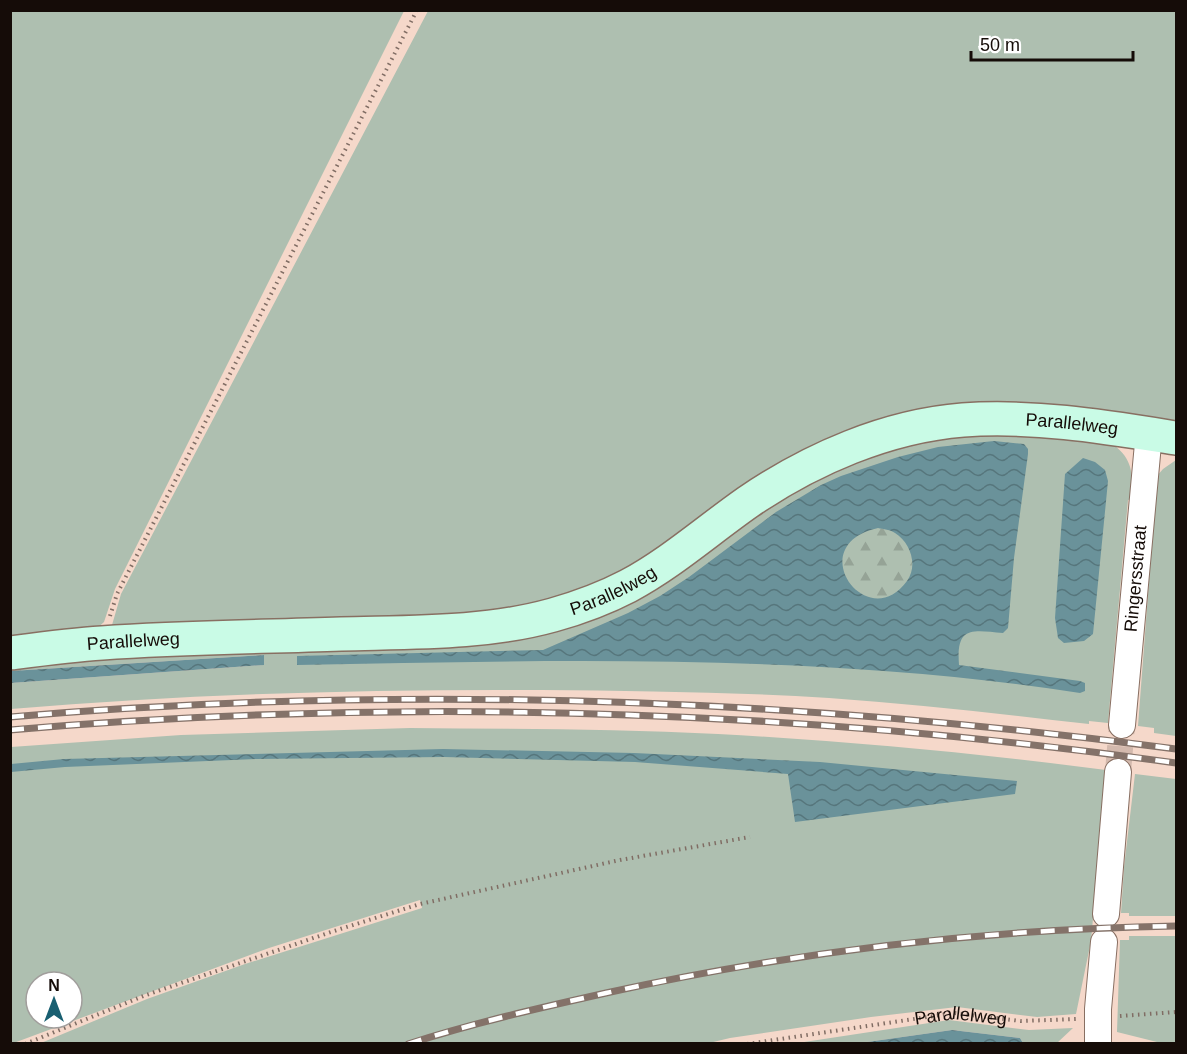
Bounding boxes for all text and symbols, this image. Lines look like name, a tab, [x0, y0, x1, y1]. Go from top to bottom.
scale bar	[971, 24, 1133, 62]
text: 50 m	[980, 35, 1020, 55]
street label: Parallelweg	[1025, 409, 1119, 439]
street label: Ringersstraat	[1121, 524, 1150, 633]
street label: Parallelweg	[567, 562, 660, 619]
street label: Parallelweg	[86, 629, 180, 654]
north arrow	[24, 970, 84, 1030]
text: N	[48, 977, 60, 994]
street label: Parallelweg	[913, 1003, 1008, 1029]

